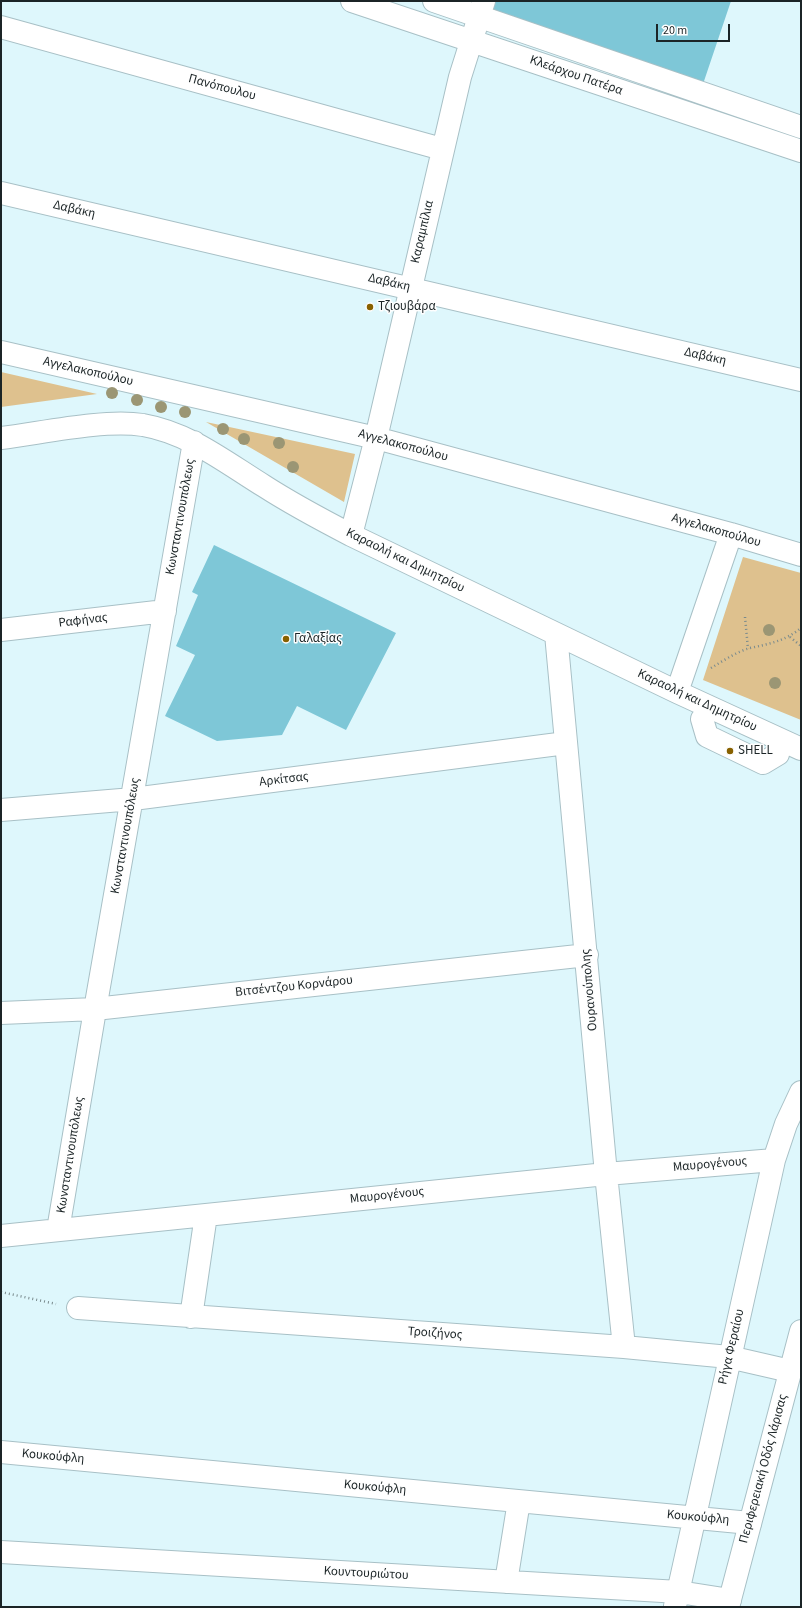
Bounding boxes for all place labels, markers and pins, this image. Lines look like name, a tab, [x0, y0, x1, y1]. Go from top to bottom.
place label: Τζιουβάρα	[378, 299, 436, 315]
marker: Τζιουβάρα	[365, 302, 375, 312]
place label: Γαλαξίας	[294, 631, 342, 647]
marker: Γαλαξίας	[281, 634, 291, 644]
place label: SHELL	[738, 743, 773, 759]
marker: SHELL	[725, 746, 735, 756]

